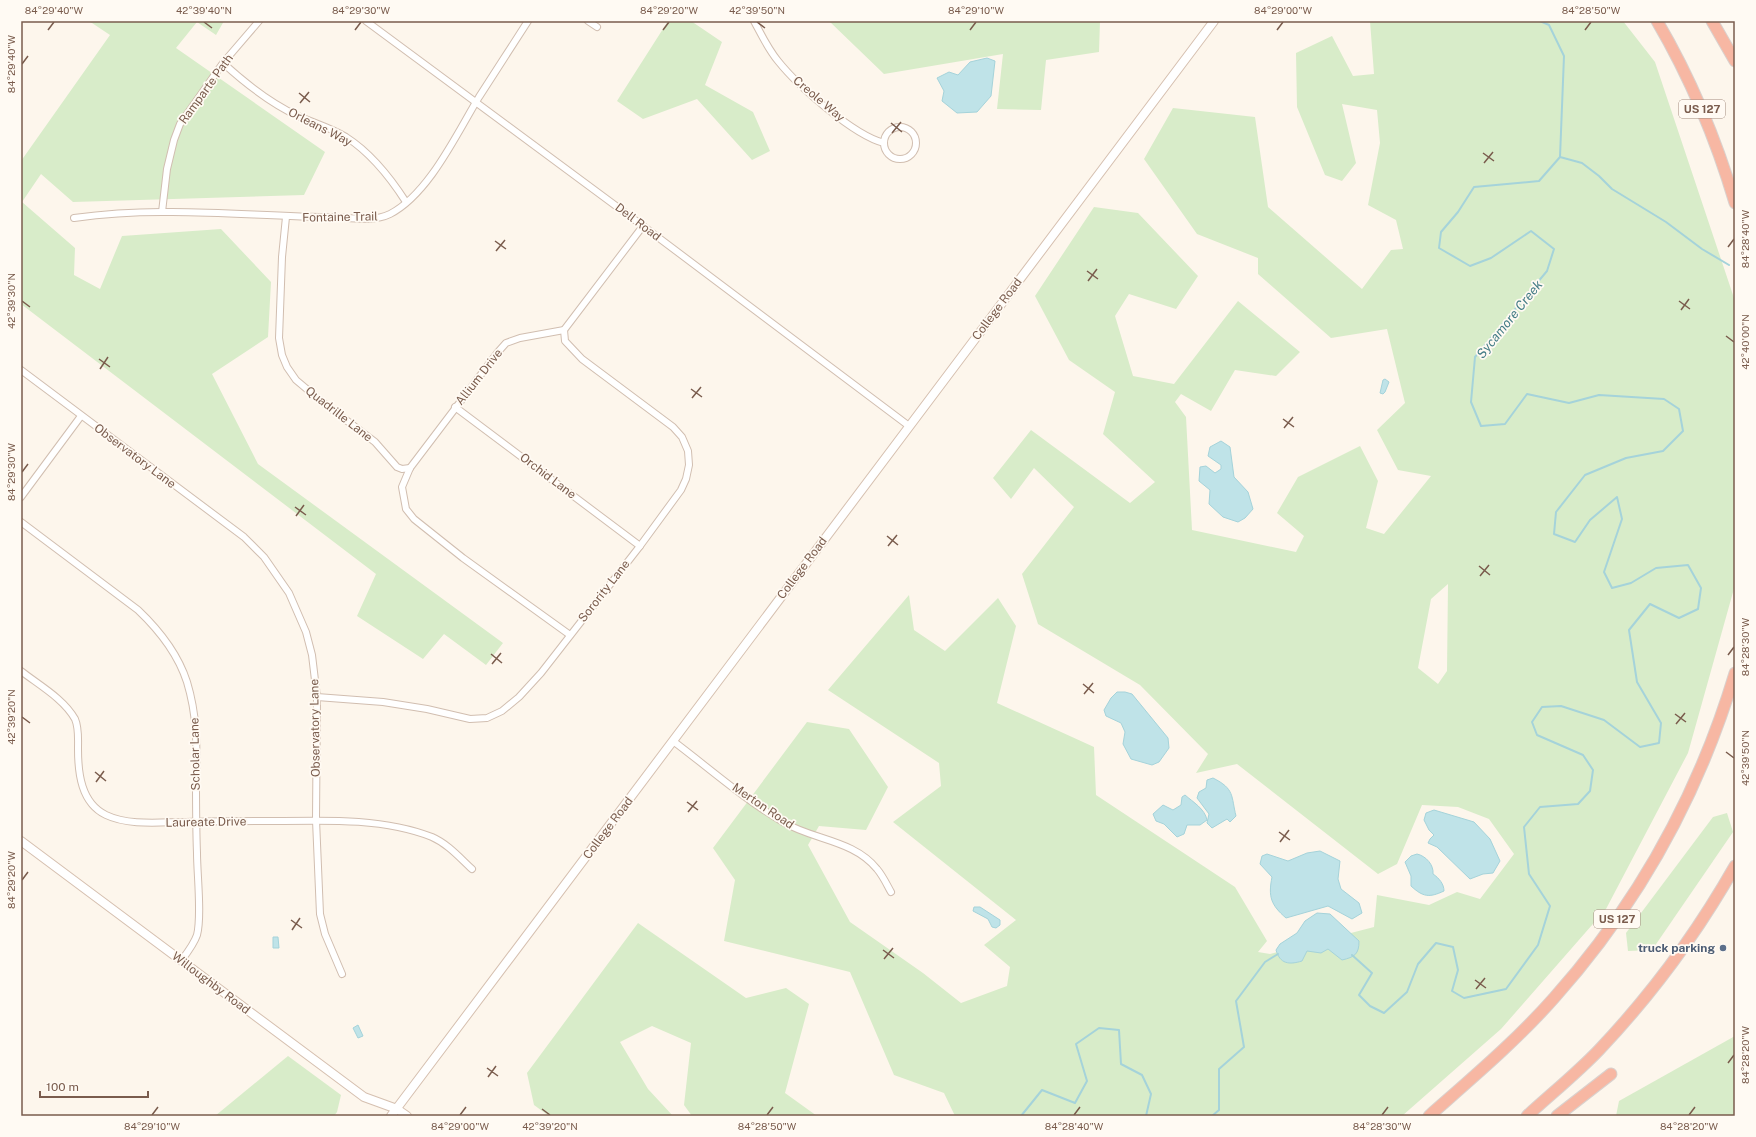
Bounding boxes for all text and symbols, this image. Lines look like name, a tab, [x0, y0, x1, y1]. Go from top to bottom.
text: 84°29'40"W	[25, 4, 84, 16]
text: 42°39'40"N	[176, 4, 232, 16]
text: 84°29'30"W	[332, 4, 391, 16]
text: 84°29'20"W	[640, 4, 698, 16]
text: 42°39'50"N	[729, 4, 785, 16]
text: 84°29'10"W	[948, 4, 1004, 16]
text: 84°29'00"W	[1254, 4, 1312, 16]
text: 84°28'50"W	[1562, 4, 1621, 16]
text: 84°29'40"W	[5, 34, 17, 93]
street label: Ramparte Path	[176, 51, 236, 127]
street label: Creole Way	[790, 73, 848, 125]
road number: US 127	[1679, 100, 1725, 118]
street label: Orleans Way	[286, 105, 355, 149]
street label: Dell Road	[612, 200, 664, 244]
street label: Fontaine Trail	[302, 209, 378, 225]
text: 84°28'40"W	[1739, 209, 1751, 268]
text: 42°39'30"N	[5, 273, 17, 329]
street label: College Road	[969, 275, 1025, 343]
water label: Sycamore Creek	[1473, 277, 1545, 361]
text: 42°40'00"N	[1739, 314, 1751, 370]
street label: Allium Drive	[453, 346, 505, 408]
street label: Quadrille Lane	[303, 384, 375, 445]
street label: Observatory Lane	[91, 421, 179, 491]
text: 84°29'30"W	[5, 442, 17, 501]
street label: Orchid Lane	[517, 450, 579, 502]
street label: College Road	[774, 534, 830, 602]
street label: Sorority Lane	[575, 557, 633, 625]
text: 84°28'30"W	[1739, 617, 1751, 676]
street label: Observatory Lane	[307, 678, 323, 777]
text: 42°39'20"N	[5, 689, 17, 745]
street label: Scholar Lane	[187, 717, 203, 791]
text: 42°39'50"N	[1739, 730, 1751, 786]
street label: Merton Road	[729, 780, 797, 832]
street label: College Road	[580, 794, 636, 862]
street label: Laureate Drive	[165, 814, 247, 830]
text: 84°29'20"W	[5, 851, 17, 909]
road number: US 127	[1594, 910, 1640, 928]
place label: truck parking	[1638, 941, 1715, 955]
marker: truck parking	[1718, 943, 1728, 953]
street label: Willoughby Road	[169, 949, 253, 1017]
text: 84°28'20"W	[1739, 1025, 1751, 1084]
scale bar	[40, 1073, 148, 1099]
text: 100 m	[46, 1080, 79, 1094]
text: 84°29'10"W	[124, 1120, 180, 1132]
text: 84°29'00"W	[431, 1120, 489, 1132]
text: 42°39'20"N	[522, 1120, 578, 1132]
text: 84°28'50"W	[738, 1120, 797, 1132]
text: 84°28'40"W	[1045, 1120, 1104, 1132]
text: 84°28'30"W	[1353, 1120, 1412, 1132]
text: 84°28'20"W	[1660, 1120, 1719, 1132]

